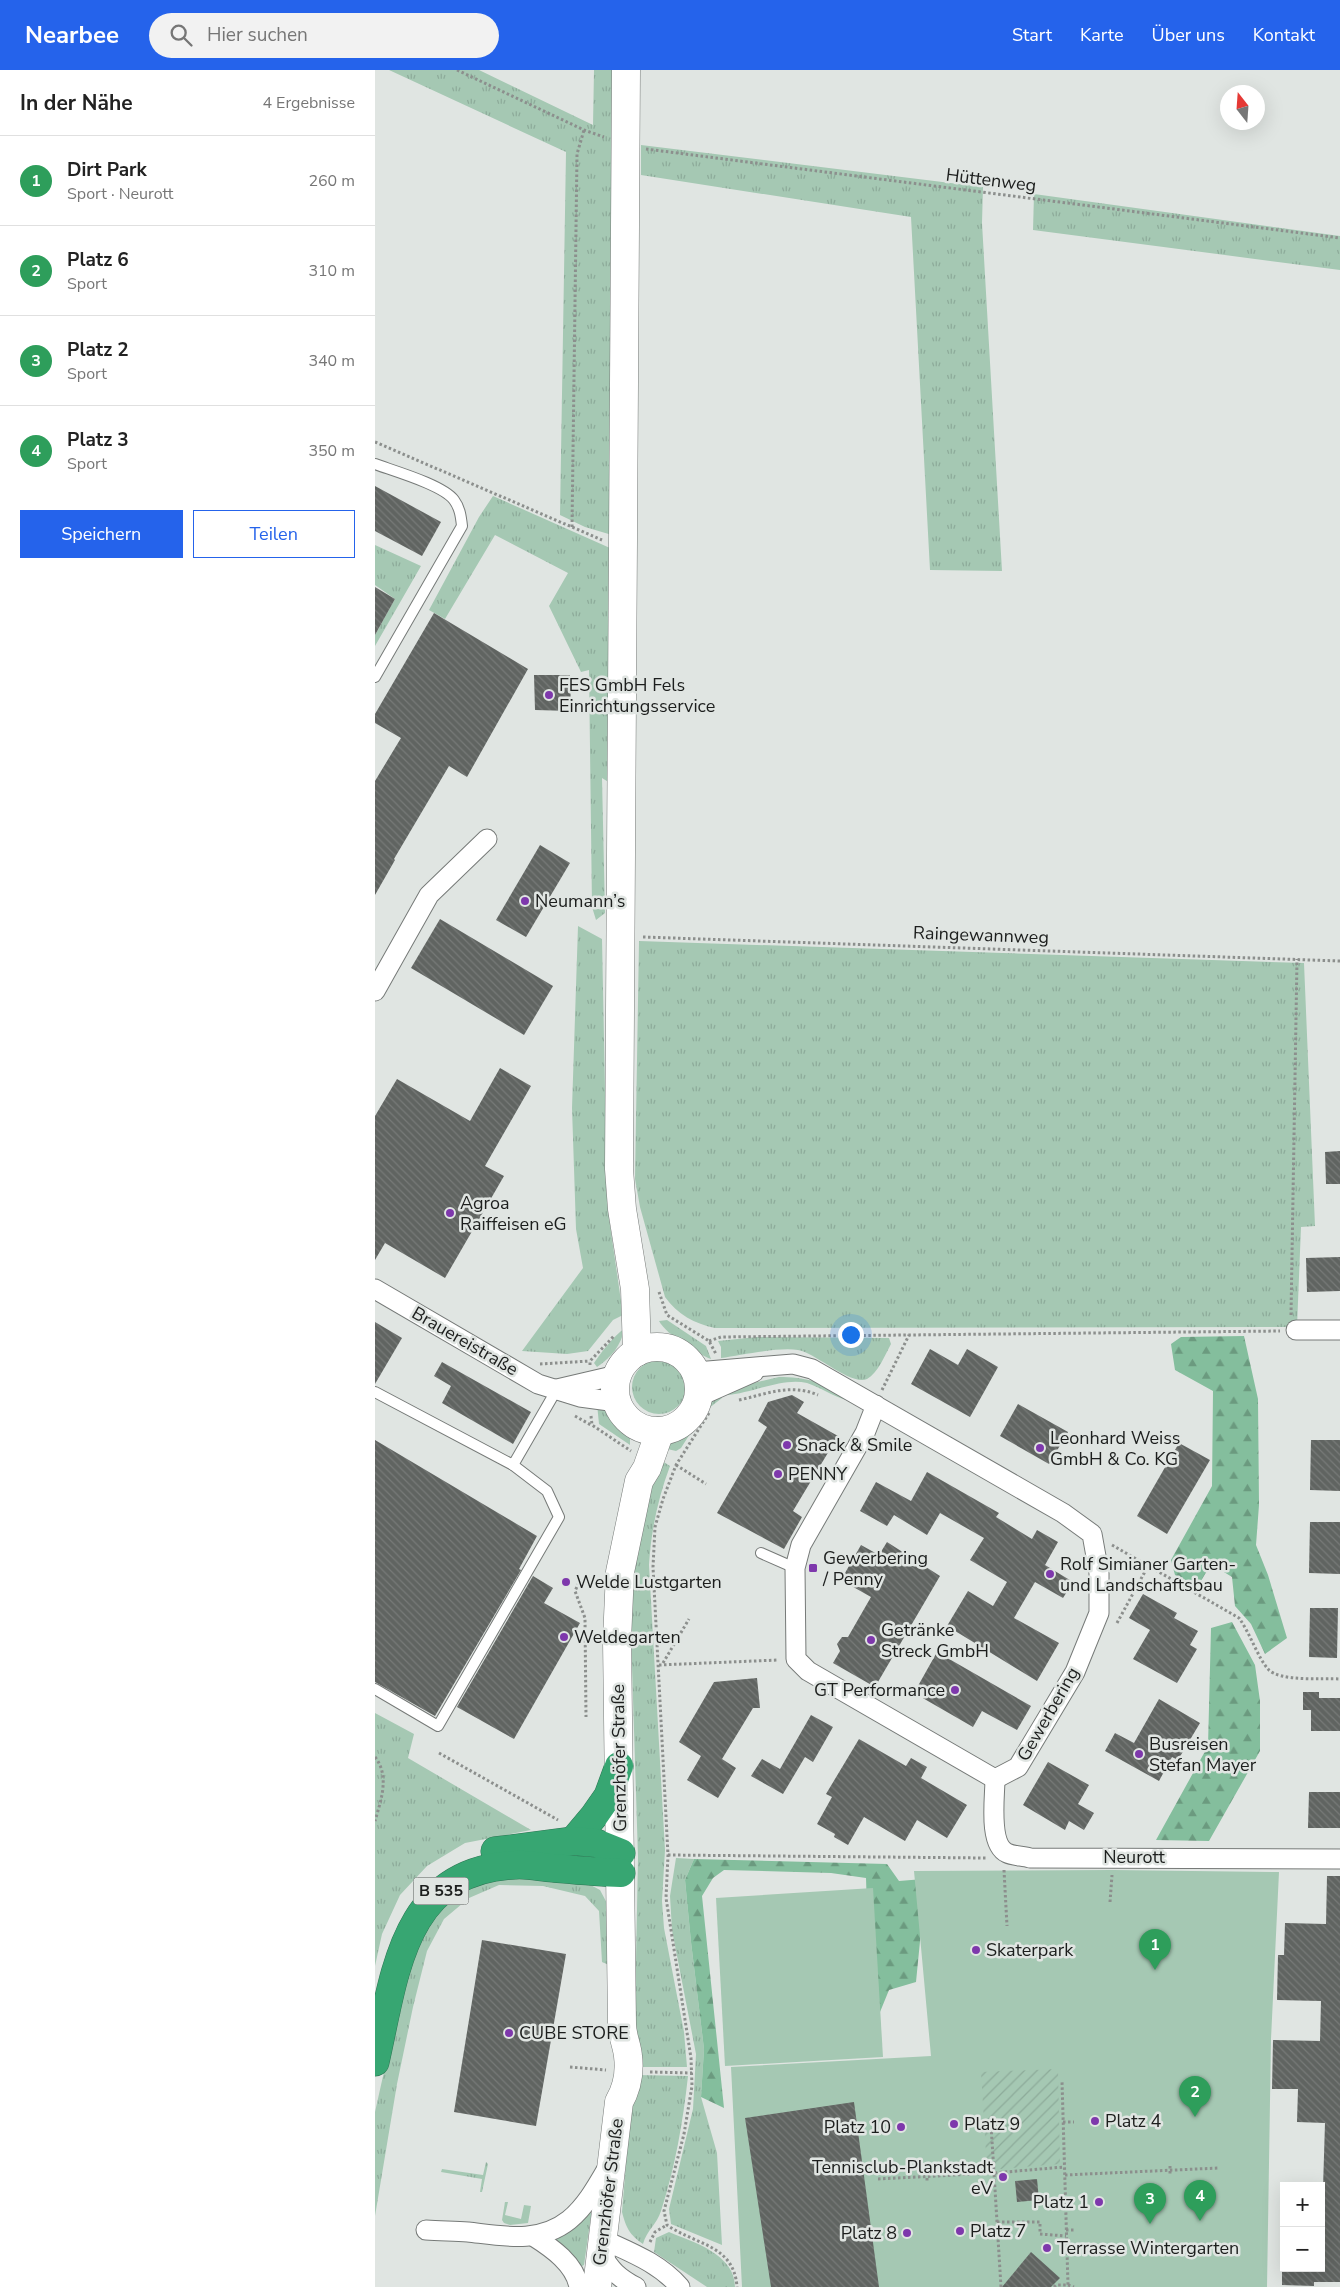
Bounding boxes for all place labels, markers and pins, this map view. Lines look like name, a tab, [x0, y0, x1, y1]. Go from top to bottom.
place label: FES GmbH Fels Einrichtungsservice	[559, 673, 715, 718]
marker: FES GmbH Fels Einrichtungsservice	[543, 689, 555, 701]
place label: Neumann’s	[535, 889, 625, 913]
marker: Neumann’s	[519, 895, 531, 907]
place label: Agroa Raiffeisen eG	[460, 1191, 567, 1236]
marker: Agroa Raiffeisen eG	[444, 1207, 456, 1219]
place label: Leonhard Weiss GmbH & Co. KG	[1050, 1426, 1181, 1471]
place label: Snack & Smile	[797, 1433, 912, 1457]
marker: Snack & Smile	[781, 1439, 793, 1451]
marker: Leonhard Weiss GmbH & Co. KG	[1034, 1442, 1046, 1454]
place label: PENNY	[788, 1462, 848, 1486]
marker: PENNY	[772, 1468, 784, 1480]
place label: Gewerbering / Penny	[822, 1546, 928, 1591]
place label: Rolf Simianer Garten- und Landschaftsbau	[1060, 1552, 1236, 1597]
marker: Gewerbering / Penny	[807, 1562, 819, 1574]
marker: Rolf Simianer Garten- und Landschaftsbau	[1044, 1568, 1056, 1580]
place label: Welde Lustgarten	[576, 1570, 722, 1594]
marker: Welde Lustgarten	[560, 1576, 572, 1588]
place label: Getränke Streck GmbH	[881, 1618, 989, 1663]
place label: Weldegarten	[574, 1625, 681, 1649]
marker: Weldegarten	[558, 1631, 570, 1643]
marker: Getränke Streck GmbH	[865, 1634, 877, 1646]
place label: GT Performance	[814, 1678, 945, 1702]
marker: GT Performance	[949, 1684, 961, 1696]
place label: Busreisen Stefan Mayer	[1149, 1732, 1257, 1777]
marker: Busreisen Stefan Mayer	[1133, 1748, 1145, 1760]
pin: 1	[1139, 1929, 1171, 1970]
place label: Skaterpark	[986, 1938, 1074, 1962]
marker: Skaterpark	[970, 1944, 982, 1956]
place label: CUBE STORE	[519, 2021, 629, 2045]
marker: CUBE STORE	[503, 2027, 515, 2039]
pin: 2	[1179, 2076, 1211, 2117]
place label: Platz 4	[1105, 2109, 1162, 2133]
place label: Platz 9	[964, 2112, 1020, 2136]
place label: Platz 10	[824, 2115, 891, 2139]
marker: Platz 4	[1089, 2115, 1101, 2127]
marker: Platz 9	[948, 2118, 960, 2130]
marker: Platz 10	[895, 2121, 907, 2133]
place label: Tennisclub-Plankstadt eV	[812, 2155, 994, 2200]
marker: Tennisclub-Plankstadt eV	[997, 2171, 1009, 2183]
pin: 4	[1184, 2180, 1216, 2221]
pin: 3	[1134, 2183, 1166, 2224]
place label: Platz 1	[1033, 2190, 1089, 2214]
marker: Platz 1	[1093, 2196, 1105, 2208]
place label: Platz 7	[970, 2219, 1026, 2243]
place label: Platz 8	[841, 2221, 897, 2245]
marker: Platz 7	[954, 2225, 966, 2237]
marker: Platz 8	[901, 2227, 913, 2239]
place label: Terrasse Wintergarten	[1057, 2236, 1239, 2260]
marker: Terrasse Wintergarten	[1041, 2242, 1053, 2254]

